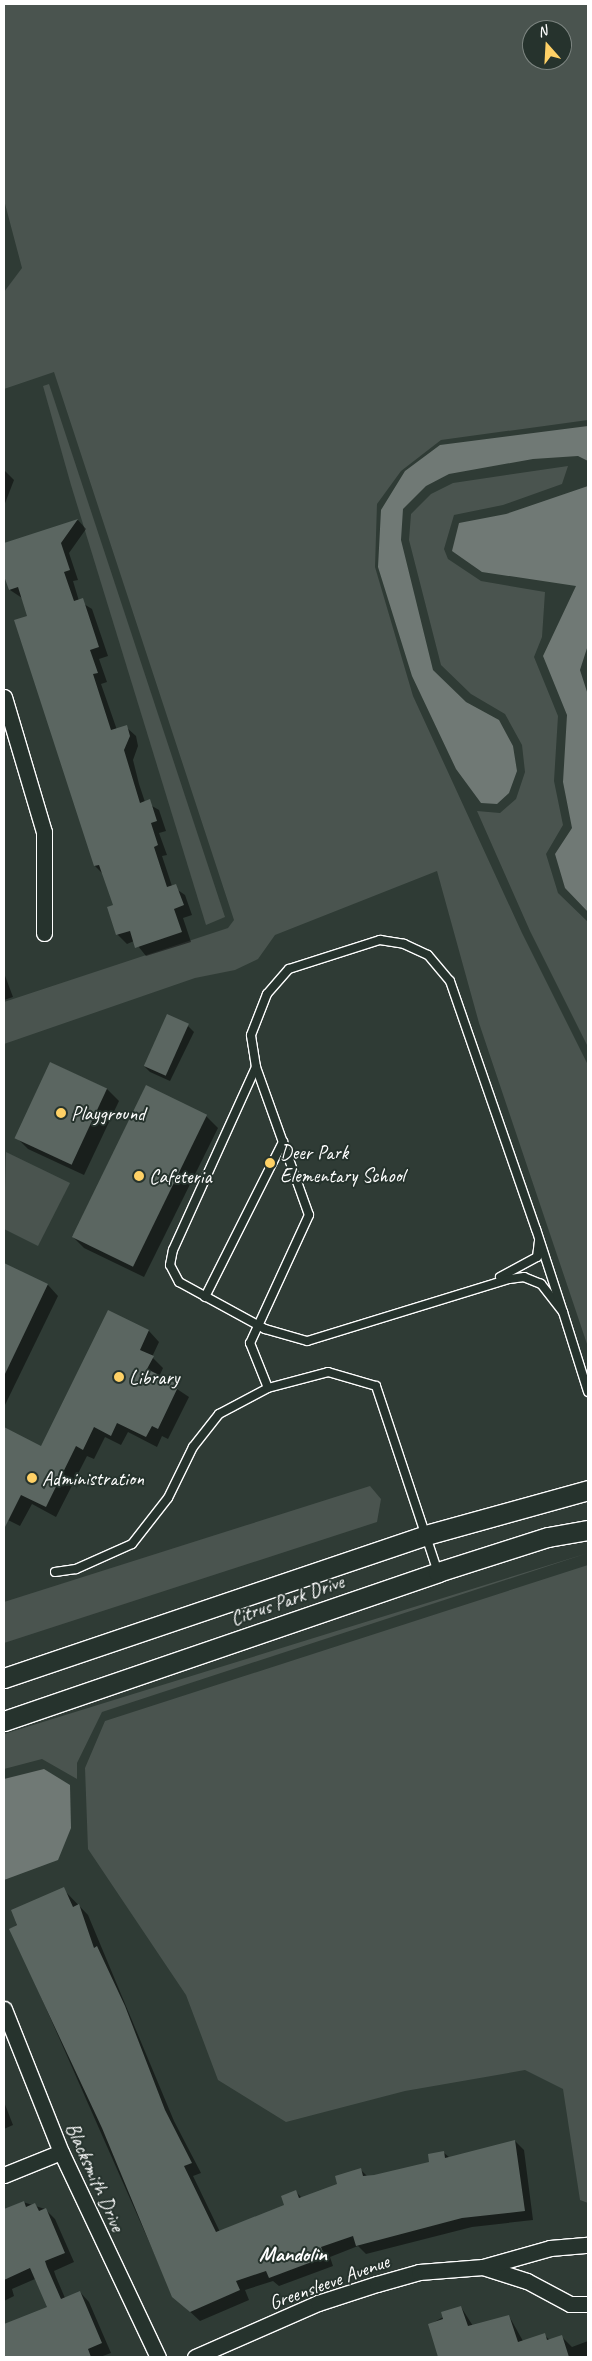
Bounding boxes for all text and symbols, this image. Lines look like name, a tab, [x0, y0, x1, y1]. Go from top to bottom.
north arrow	[522, 20, 572, 70]
text: N	[535, 22, 549, 41]
place label: Playground	[71, 1101, 145, 1125]
marker: Playground	[55, 1107, 67, 1119]
place label: Deer Park Elementary School	[280, 1140, 405, 1187]
marker: Deer Park Elementary School	[264, 1157, 276, 1169]
place label: Cafeteria	[149, 1164, 212, 1188]
marker: Cafeteria	[133, 1170, 145, 1182]
place label: Library	[129, 1365, 179, 1389]
marker: Library	[113, 1371, 125, 1383]
place label: Administration	[42, 1466, 144, 1490]
marker: Administration	[26, 1472, 38, 1484]
street label: Citrus Park Drive	[227, 1569, 347, 1631]
street label: Blacksmith Drive	[60, 2119, 130, 2235]
district label: Mandolin	[259, 2241, 327, 2267]
street label: Greensleeve Avenue	[266, 2249, 392, 2315]

